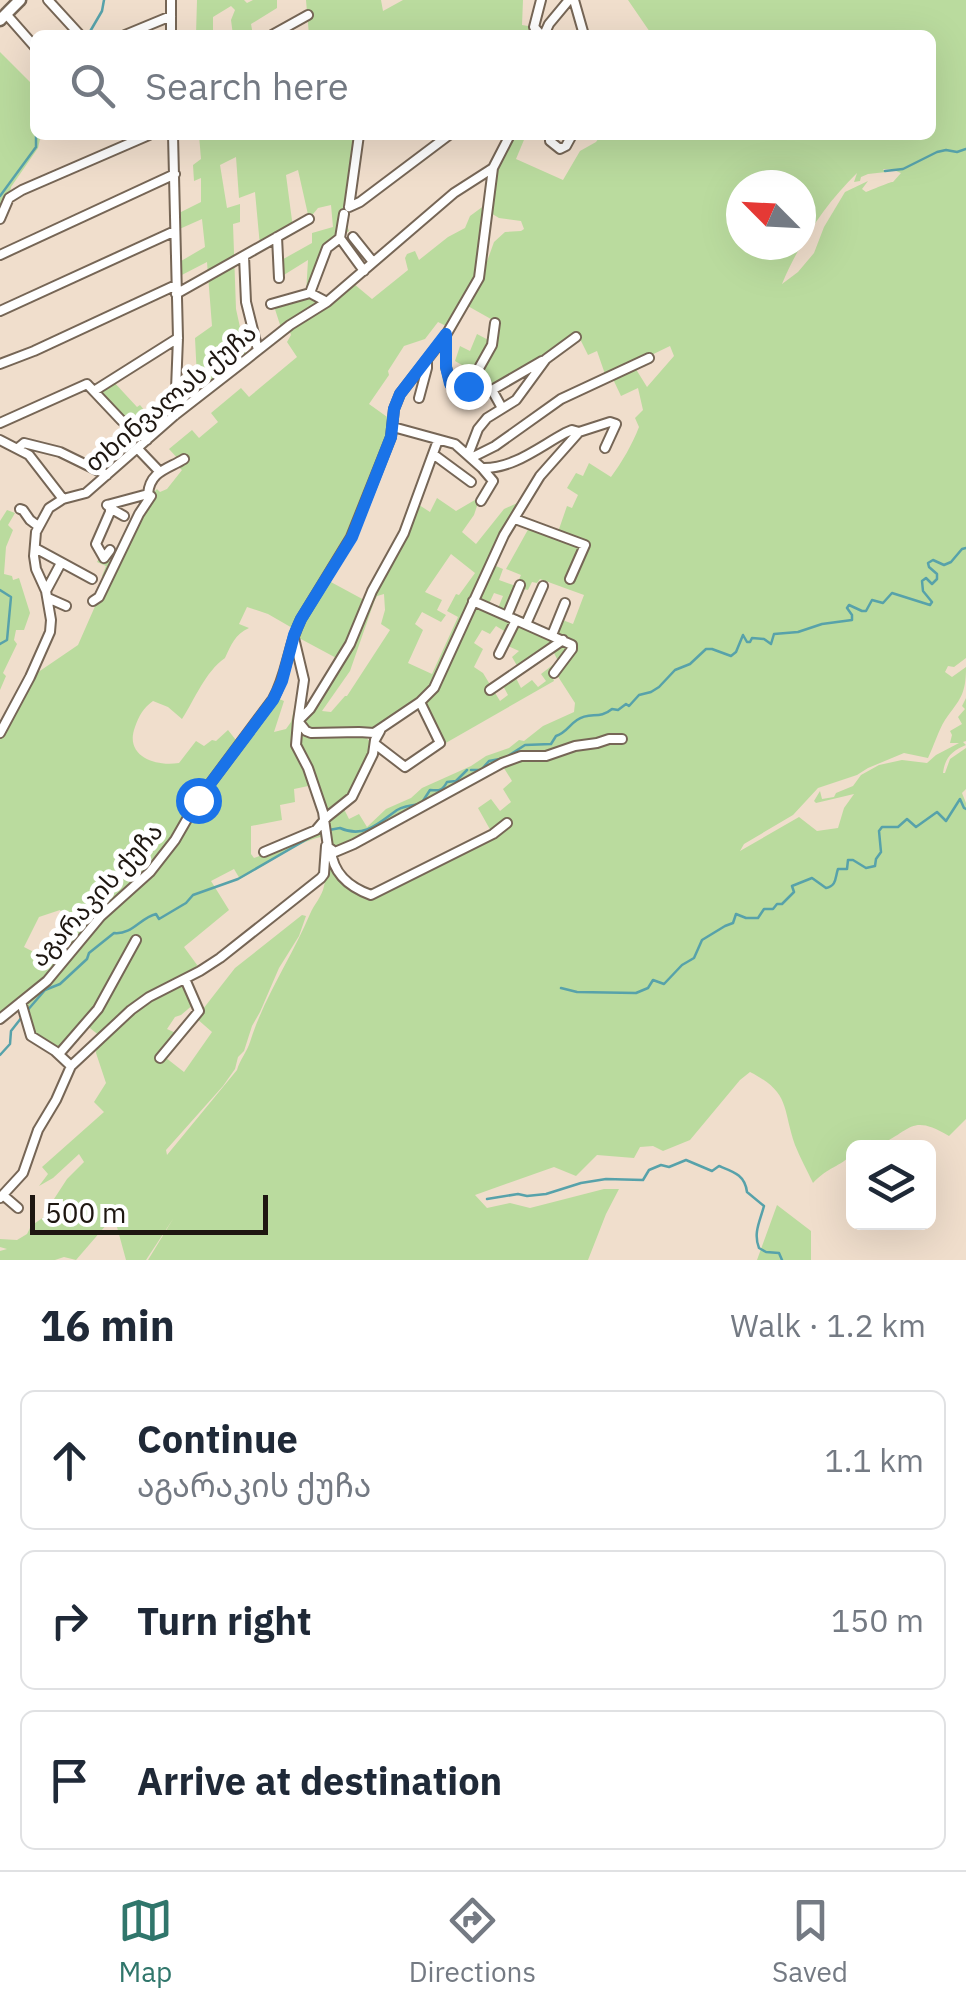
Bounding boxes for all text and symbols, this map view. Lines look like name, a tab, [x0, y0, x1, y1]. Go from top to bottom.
search box	[30, 30, 936, 140]
icon: search	[65, 58, 120, 113]
text: Search here	[145, 61, 349, 110]
north arrow	[726, 170, 816, 260]
street label: თხინვალას ქუჩა	[77, 315, 263, 479]
route end	[446, 364, 492, 410]
route start	[176, 778, 222, 824]
street label: აგარაკის ქუჩა	[22, 815, 170, 973]
map controls	[846, 1140, 936, 1230]
button: layers	[846, 1140, 936, 1230]
scale bar	[30, 1190, 268, 1234]
text: 500 m	[45, 1194, 126, 1231]
text: 16 min	[40, 1298, 175, 1353]
text: Walk · 1.2 km	[730, 1304, 926, 1346]
text: Continue	[137, 1414, 298, 1463]
icon: ahead	[42, 1433, 97, 1488]
text: 1.1 km	[825, 1439, 924, 1481]
text: აგარაკის ქუჩა	[137, 1464, 371, 1506]
icon: right	[42, 1593, 97, 1648]
text: Turn right	[137, 1596, 312, 1645]
text: 150 m	[831, 1599, 924, 1641]
icon: arrive	[42, 1753, 97, 1808]
text: Arrive at destination	[137, 1756, 502, 1805]
tab: Map	[118, 1893, 173, 1990]
tab: Directions	[409, 1893, 536, 1990]
tab: Saved	[772, 1893, 848, 1990]

